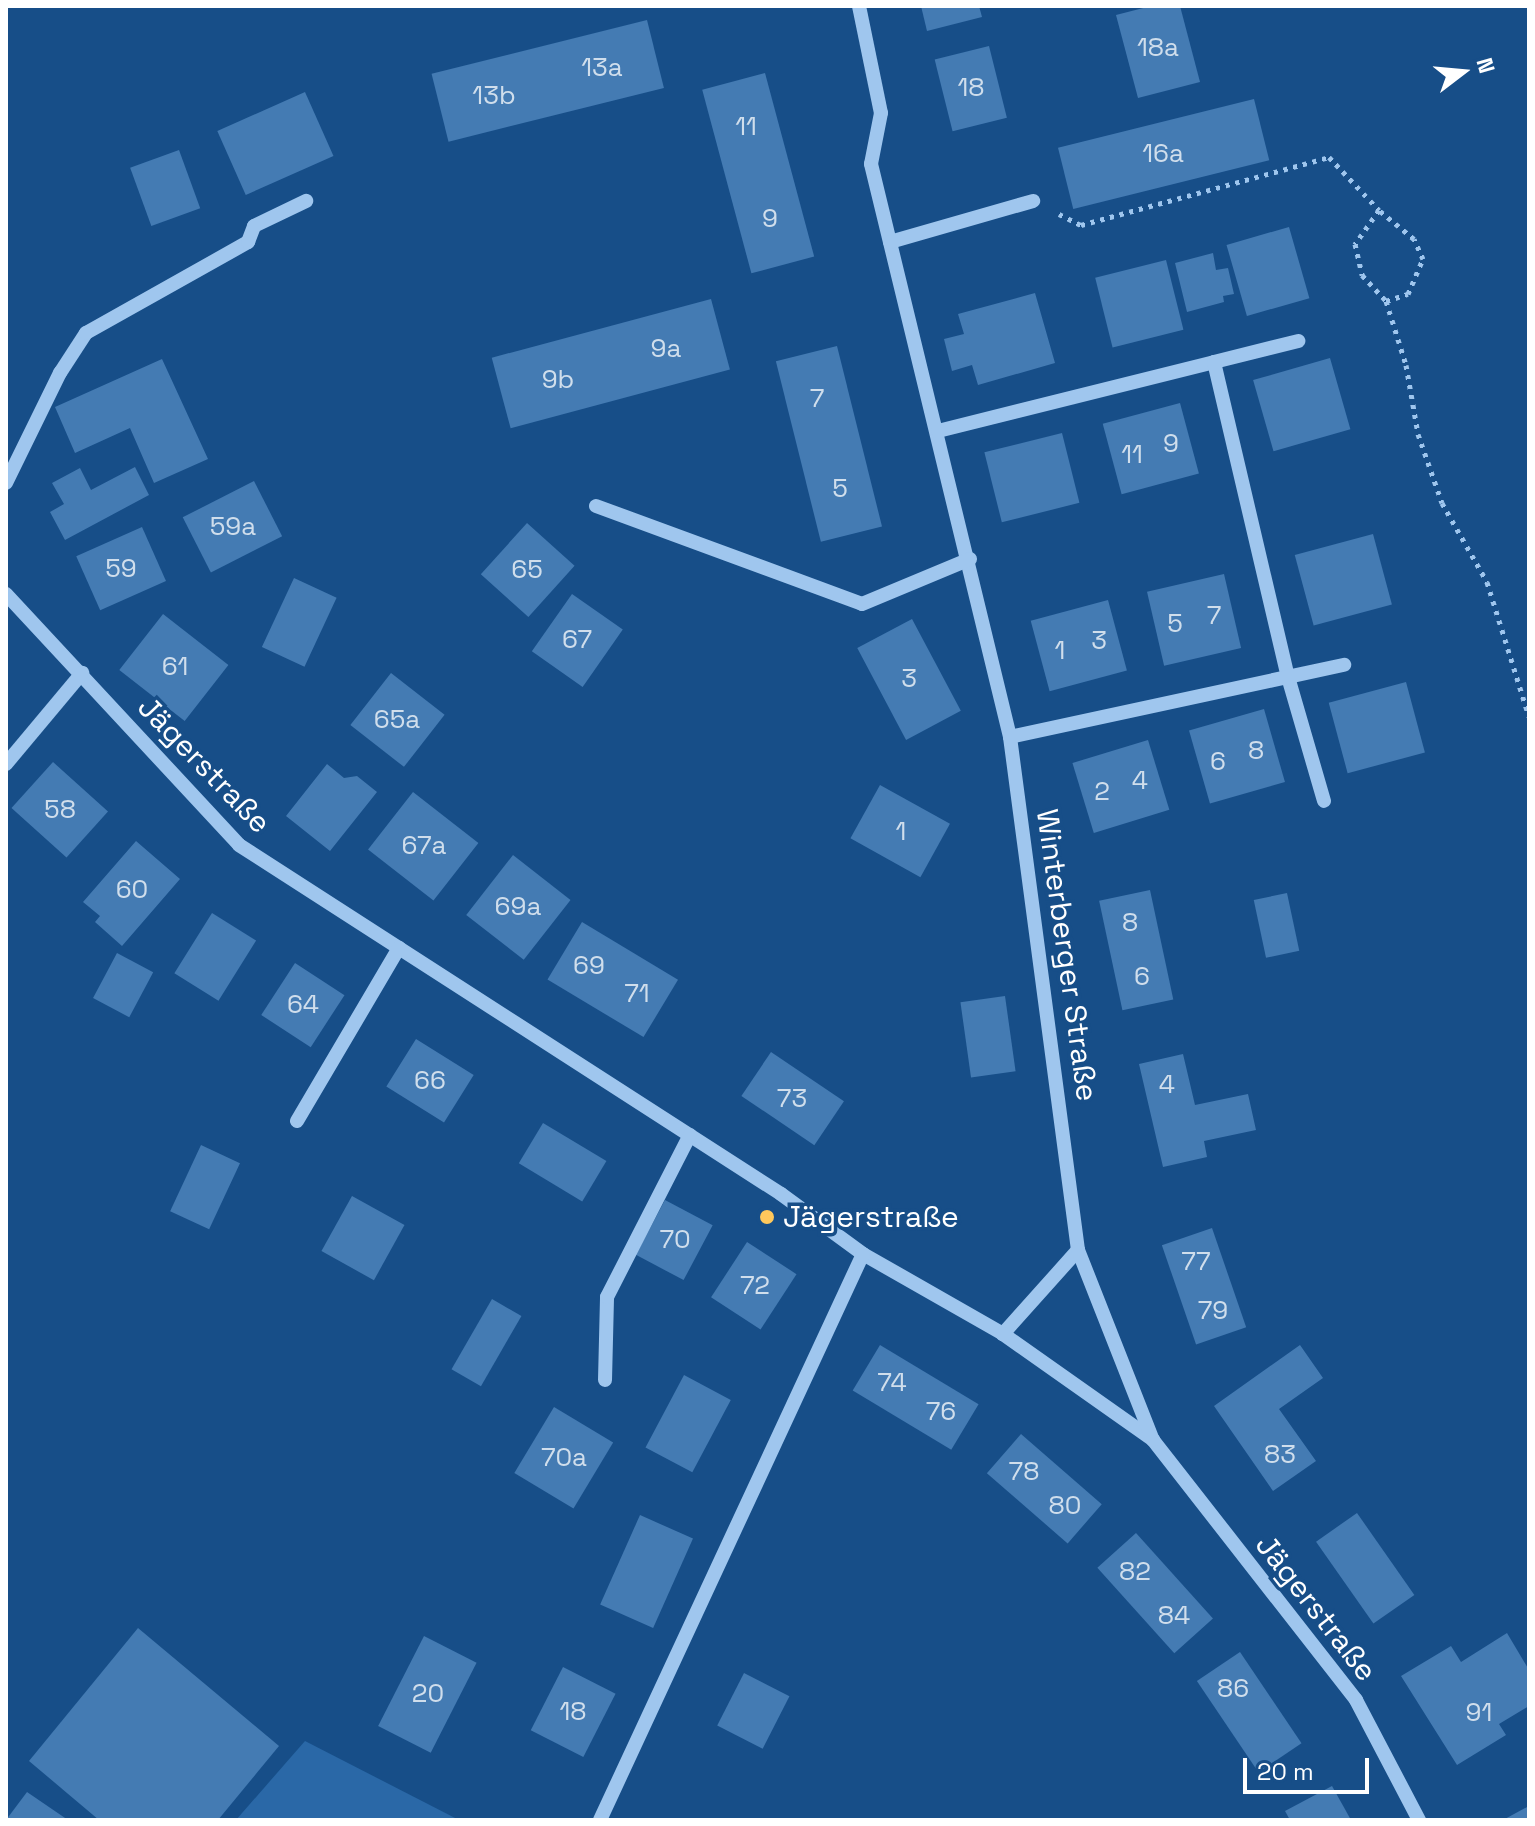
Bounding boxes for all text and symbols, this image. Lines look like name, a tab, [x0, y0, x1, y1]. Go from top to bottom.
house number: 18a	[1137, 32, 1179, 64]
north arrow	[1423, 32, 1503, 112]
house number: 13a	[581, 52, 623, 84]
text: N	[1471, 54, 1502, 76]
house number: 18	[957, 72, 985, 104]
house number: 13b	[472, 80, 516, 112]
house number: 11	[735, 111, 757, 143]
house number: 16a	[1142, 138, 1184, 170]
house number: 9	[762, 203, 778, 235]
house number: 9a	[651, 333, 681, 365]
house number: 9b	[542, 364, 574, 396]
house number: 7	[810, 383, 824, 415]
house number: 9	[1163, 428, 1179, 460]
house number: 11	[1121, 439, 1143, 471]
house number: 5	[832, 473, 848, 505]
house number: 59a	[210, 511, 256, 543]
house number: 59	[105, 553, 137, 585]
house number: 65	[511, 554, 543, 586]
house number: 7	[1207, 600, 1221, 632]
house number: 5	[1167, 608, 1183, 640]
house number: 67	[562, 624, 592, 656]
house number: 3	[1091, 625, 1107, 657]
house number: 1	[1055, 635, 1065, 667]
house number: 61	[162, 651, 188, 683]
house number: 3	[901, 663, 917, 695]
street label: Jägerstraße	[130, 689, 278, 841]
house number: 65a	[374, 704, 420, 736]
house number: 8	[1248, 735, 1264, 767]
house number: 6	[1210, 746, 1226, 778]
house number: 4	[1132, 765, 1148, 797]
house number: 2	[1094, 776, 1110, 808]
house number: 58	[44, 794, 76, 826]
street label: Winterberger Straße	[1029, 807, 1105, 1103]
house number: 1	[896, 816, 906, 848]
house number: 67a	[401, 830, 447, 862]
house number: 60	[116, 874, 148, 906]
house number: 69a	[495, 891, 541, 923]
house number: 8	[1122, 907, 1138, 939]
house number: 69	[573, 950, 605, 982]
house number: 6	[1134, 961, 1150, 993]
house number: 71	[624, 978, 650, 1010]
house number: 64	[287, 989, 319, 1021]
house number: 66	[414, 1065, 446, 1097]
house number: 4	[1159, 1069, 1175, 1101]
house number: 73	[777, 1083, 807, 1115]
place label: Jägerstraße	[783, 1199, 959, 1235]
marker: Jägerstraße	[758, 1208, 776, 1226]
house number: 70	[659, 1224, 691, 1256]
house number: 77	[1181, 1246, 1211, 1278]
house number: 72	[740, 1270, 770, 1302]
house number: 79	[1198, 1295, 1228, 1327]
house number: 74	[877, 1367, 907, 1399]
house number: 76	[926, 1396, 956, 1428]
house number: 83	[1264, 1439, 1296, 1471]
house number: 70a	[541, 1442, 587, 1474]
house number: 78	[1009, 1456, 1039, 1488]
house number: 80	[1049, 1490, 1081, 1522]
street label: Jägerstraße	[1248, 1528, 1384, 1688]
house number: 82	[1119, 1556, 1151, 1588]
house number: 84	[1158, 1600, 1190, 1632]
house number: 86	[1217, 1673, 1249, 1705]
house number: 20	[412, 1678, 444, 1710]
house number: 18	[559, 1696, 587, 1728]
house number: 91	[1466, 1697, 1492, 1729]
scale bar	[1247, 1742, 1373, 1792]
text: 20 m	[1257, 1756, 1314, 1787]

